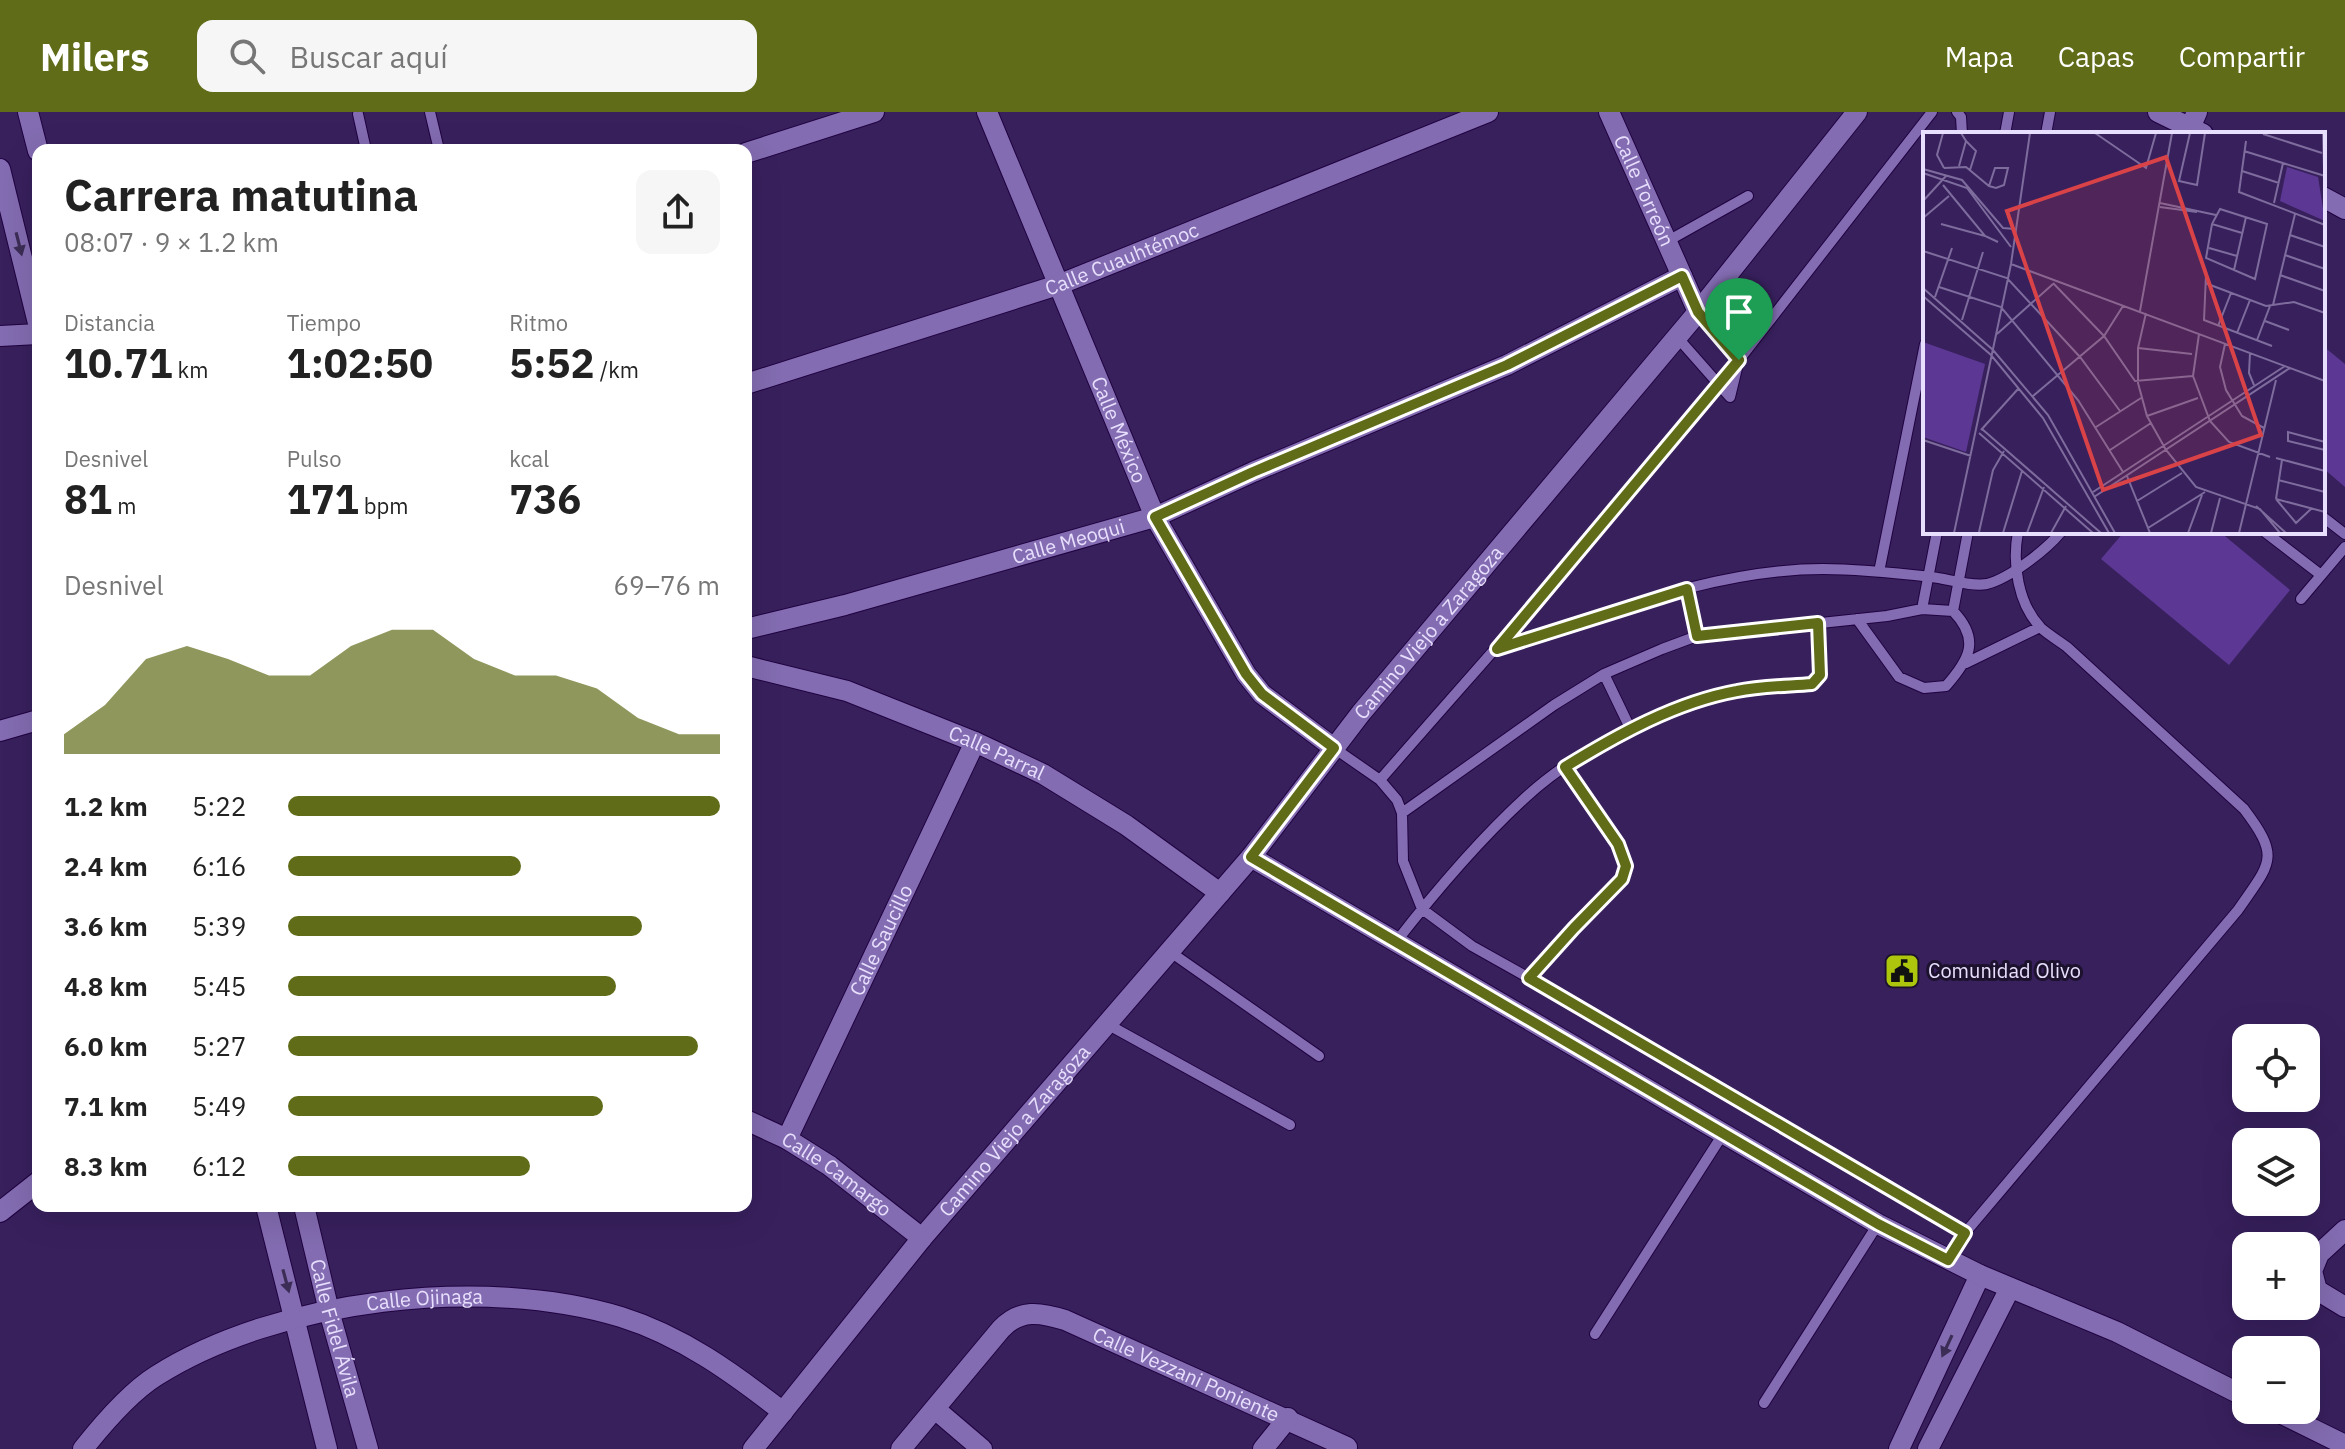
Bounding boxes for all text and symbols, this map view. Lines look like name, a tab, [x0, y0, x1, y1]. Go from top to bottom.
search box	[197, 20, 757, 92]
text: Milers	[40, 32, 149, 81]
icon: search	[225, 34, 269, 78]
text: Buscar aquí	[289, 37, 448, 76]
text: Mapa	[1945, 38, 2014, 75]
text: Capas	[2058, 38, 2135, 75]
text: Compartir	[2179, 38, 2305, 75]
street label: Calle Torreón	[1608, 130, 1681, 250]
inset map	[1923, 132, 2325, 534]
text: Carrera matutina	[64, 166, 418, 223]
button: share	[636, 170, 720, 254]
street label: Calle Cuauhtémoc	[1041, 216, 1202, 301]
text: 08:07 · 9 × 1.2 km	[64, 225, 279, 259]
one-way arrow	[13, 232, 25, 257]
pin	[1705, 278, 1773, 360]
icon: arrive	[1717, 290, 1761, 334]
text: Distancia	[64, 308, 155, 337]
text: Tiempo	[287, 308, 361, 337]
text: Ritmo	[509, 308, 568, 337]
text: 10.71	[64, 337, 172, 389]
text: 1:02:50	[287, 337, 433, 389]
text: 5:52	[509, 337, 595, 389]
text: km	[172, 355, 208, 384]
text: /km	[595, 355, 639, 384]
street label: Calle México	[1085, 372, 1153, 487]
text: Desnivel	[64, 444, 148, 473]
text: Pulso	[287, 444, 342, 473]
text: kcal	[509, 444, 549, 473]
text: 81	[64, 473, 112, 525]
text: 171	[287, 473, 359, 525]
text: 736	[509, 473, 581, 525]
text: m	[112, 491, 136, 520]
text: bpm	[359, 491, 409, 520]
street label: Calle Meoqui	[1009, 512, 1128, 570]
street label: Camino Viejo a Zaragoza	[1347, 539, 1509, 725]
text: Desnivel	[64, 568, 164, 602]
text: 69–76 m	[613, 568, 720, 602]
street label: Calle Parral	[945, 719, 1049, 786]
text: 1.2 km	[64, 789, 148, 823]
text: 5:22	[192, 789, 246, 823]
text: 2.4 km	[64, 849, 148, 883]
text: 6:16	[192, 849, 246, 883]
street label: Calle Saucillo	[843, 880, 919, 1000]
text: 3.6 km	[64, 909, 148, 943]
text: 5:39	[192, 909, 246, 943]
public building icon: Comunidad Olivo	[1883, 952, 1921, 990]
place label: Comunidad Olivo	[1928, 957, 2081, 984]
text: 4.8 km	[64, 969, 148, 1003]
text: 5:45	[192, 969, 246, 1003]
map controls	[2232, 1024, 2320, 1424]
button: locate	[2232, 1024, 2320, 1112]
text: 6.0 km	[64, 1029, 148, 1063]
text: 5:27	[192, 1029, 246, 1063]
street label: Camino Viejo a Zaragoza	[932, 1038, 1096, 1222]
text: 7.1 km	[64, 1089, 148, 1123]
text: 5:49	[192, 1089, 246, 1123]
street label: Calle Camargo	[777, 1125, 897, 1222]
button: layers	[2232, 1128, 2320, 1216]
text: 8.3 km	[64, 1149, 148, 1183]
text: 6:12	[192, 1149, 246, 1183]
button: +	[2232, 1232, 2320, 1320]
street label: Calle Fidel Ávila	[304, 1256, 367, 1401]
one-way arrow	[280, 1269, 292, 1294]
street label: Calle Ojinaga	[364, 1283, 484, 1317]
street label: Calle Vezzani Poniente	[1089, 1320, 1284, 1428]
one-way arrow	[1940, 1334, 1954, 1358]
button: −	[2232, 1336, 2320, 1424]

